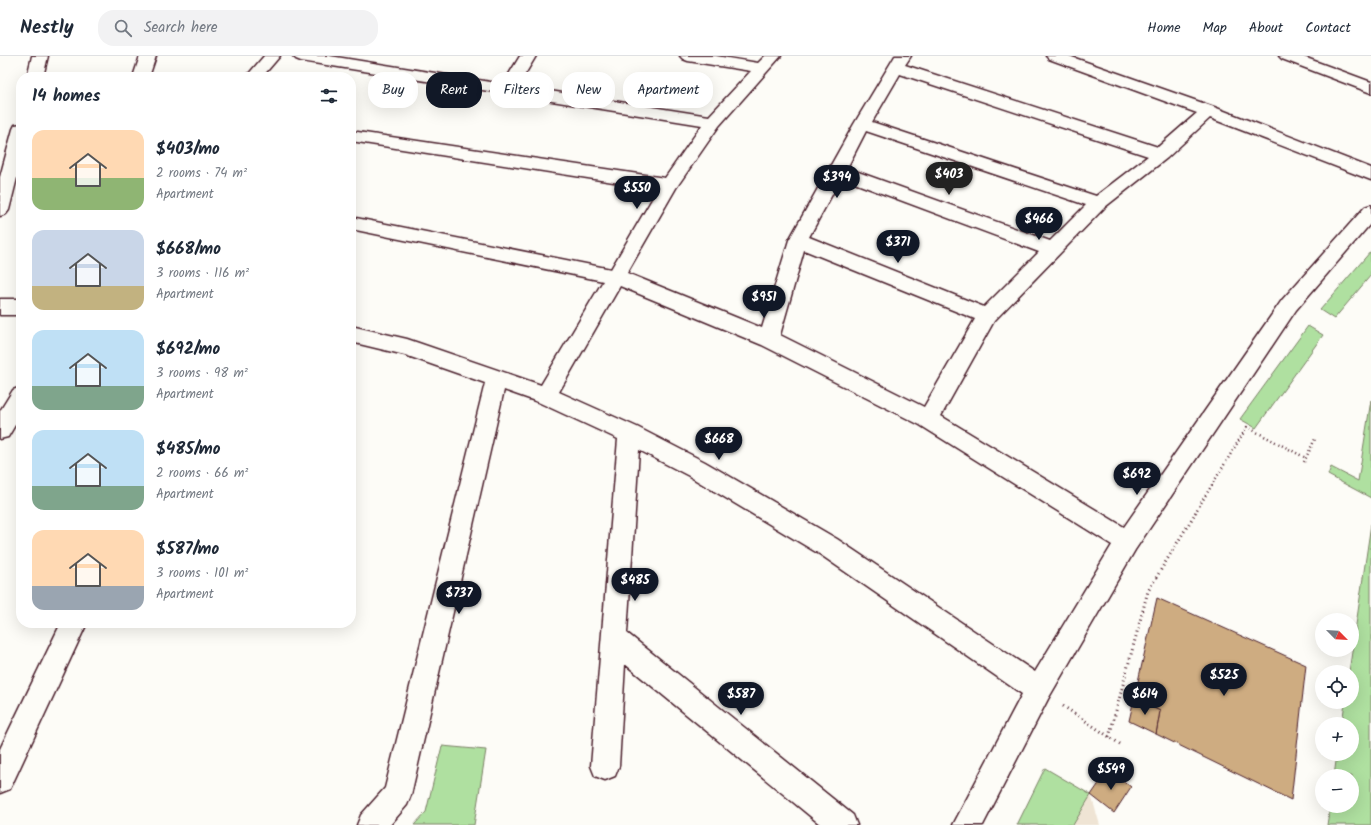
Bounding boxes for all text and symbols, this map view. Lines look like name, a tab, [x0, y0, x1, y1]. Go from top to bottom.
search box	[98, 10, 378, 46]
text: Nestly	[20, 13, 74, 43]
text: Search here	[144, 16, 218, 40]
icon: search	[112, 17, 134, 39]
text: Home	[1147, 17, 1181, 39]
text: Map	[1203, 17, 1227, 39]
text: About	[1249, 17, 1283, 39]
text: Contact	[1305, 17, 1351, 39]
chip: Buy	[368, 72, 418, 108]
chip: Rent	[426, 72, 482, 108]
chip: Filters	[490, 72, 554, 108]
chip: New	[562, 72, 615, 108]
chip: Apartment	[623, 72, 713, 108]
text: 14 homes	[32, 83, 100, 110]
icon: filters	[318, 85, 340, 107]
text: $403/mo	[156, 136, 220, 163]
icon: home	[64, 146, 112, 194]
pin: $403	[925, 162, 973, 196]
text: 2 rooms · 74 m²	[156, 163, 247, 184]
text: $403	[935, 164, 963, 185]
pin: $394	[813, 165, 861, 199]
text: $394	[823, 167, 851, 188]
pin: $550	[613, 176, 661, 210]
text: $550	[623, 178, 651, 199]
text: Apartment	[156, 184, 214, 205]
pin: $466	[1015, 207, 1063, 241]
text: $466	[1025, 209, 1053, 230]
pin: $371	[874, 230, 922, 264]
text: $371	[886, 232, 910, 253]
text: $668/mo	[156, 236, 221, 263]
icon: home	[64, 246, 112, 294]
text: 3 rooms · 116 m²	[156, 263, 249, 284]
text: Apartment	[156, 284, 214, 305]
pin: $951	[740, 285, 788, 319]
text: $951	[752, 287, 776, 308]
text: $692/mo	[156, 336, 220, 363]
icon: home	[64, 346, 112, 394]
text: 3 rooms · 98 m²	[156, 363, 248, 384]
text: Apartment	[156, 384, 214, 405]
pin: $668	[695, 427, 743, 461]
text: $668	[704, 429, 734, 450]
text: $485/mo	[156, 436, 220, 463]
icon: home	[64, 446, 112, 494]
pin: $692	[1113, 462, 1161, 496]
text: 2 rooms · 66 m²	[156, 463, 248, 484]
text: $692	[1123, 464, 1151, 485]
text: Apartment	[156, 484, 214, 505]
text: $587/mo	[156, 536, 219, 563]
icon: home	[64, 546, 112, 594]
text: 3 rooms · 101 m²	[156, 563, 248, 584]
pin: $485	[611, 568, 659, 602]
text: $485	[620, 570, 650, 591]
pin: $737	[435, 581, 483, 615]
text: $737	[445, 583, 473, 604]
text: Apartment	[156, 584, 214, 605]
north arrow	[1315, 613, 1359, 657]
map controls	[1315, 613, 1359, 813]
pin: $525	[1200, 663, 1248, 697]
text: $525	[1210, 665, 1238, 686]
button: locate	[1315, 665, 1359, 709]
pin: $587	[717, 682, 765, 716]
pin: $614	[1121, 682, 1169, 716]
text: $587	[727, 684, 755, 705]
text: $614	[1132, 684, 1158, 705]
button: +	[1315, 717, 1359, 761]
pin: $549	[1087, 757, 1135, 791]
text: $549	[1097, 759, 1125, 780]
button: −	[1315, 769, 1359, 813]

